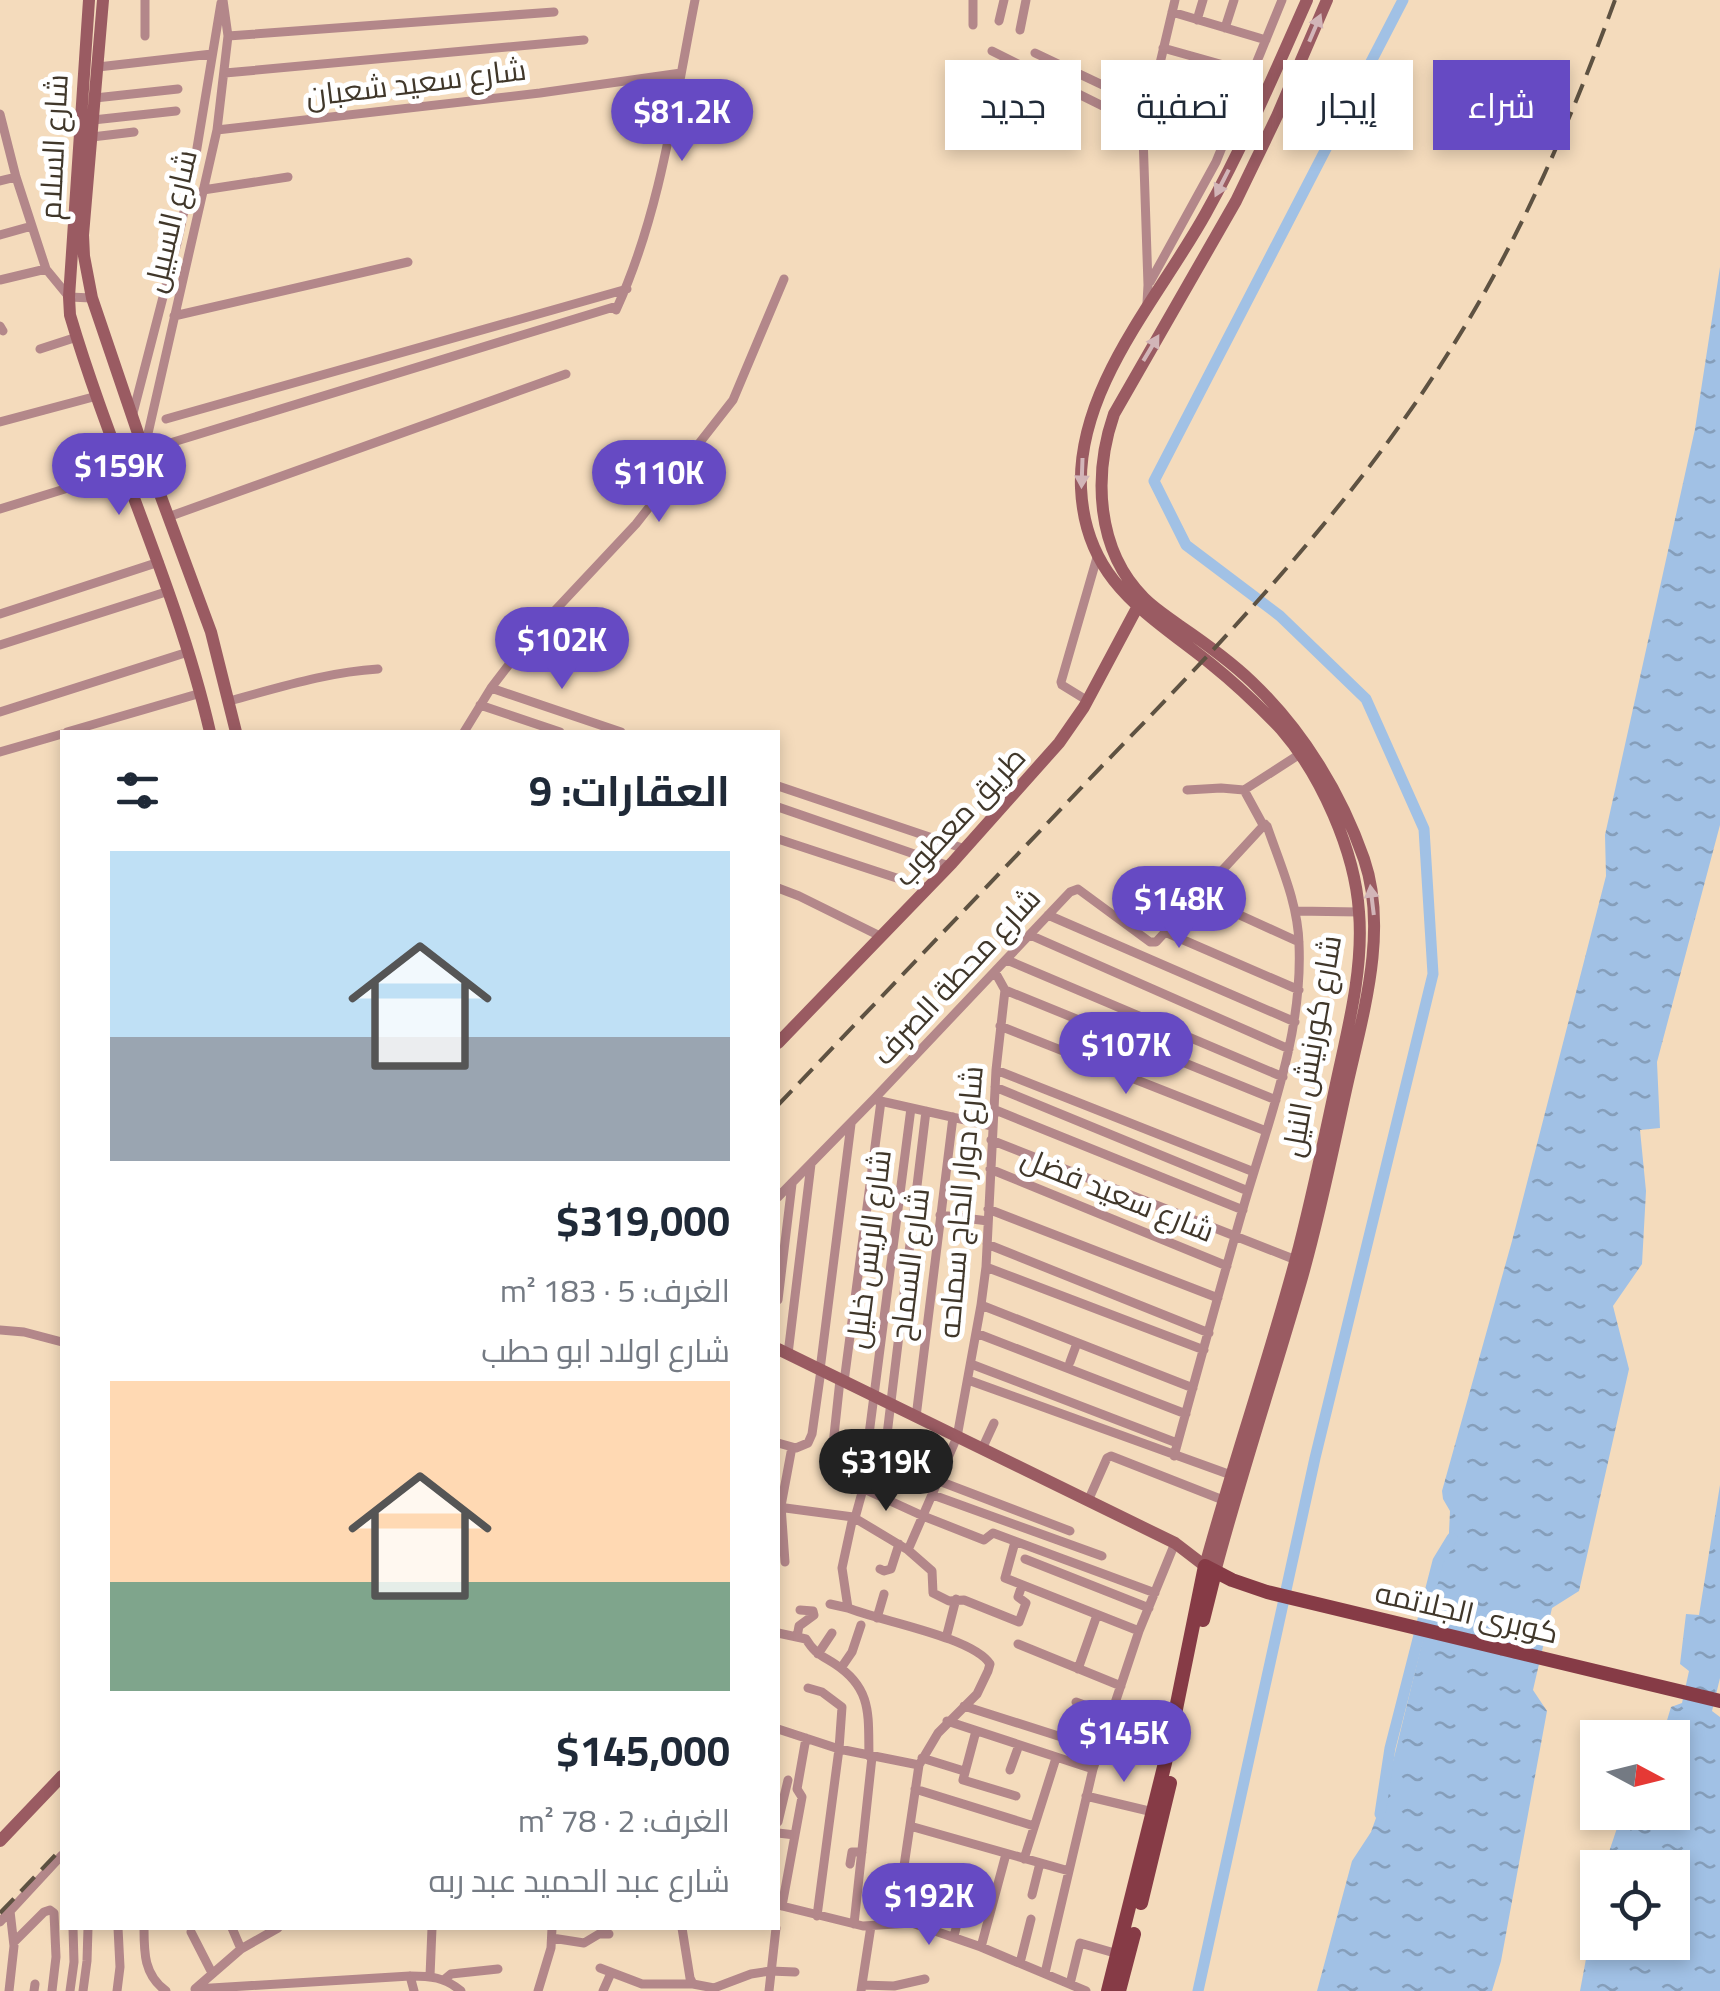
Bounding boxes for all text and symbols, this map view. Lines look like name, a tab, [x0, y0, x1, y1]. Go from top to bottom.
one-way arrow	[1307, 13, 1323, 43]
street label: شارع سعيد شعبان	[303, 41, 529, 123]
chip: جديد	[945, 60, 1081, 150]
chip: تصفية	[1101, 60, 1263, 150]
chip: إيجار	[1283, 60, 1413, 150]
chip: شراء	[1433, 60, 1570, 150]
street label: شارع السلام	[21, 73, 85, 221]
pin: $81.2K	[601, 79, 763, 164]
text: $81.2K	[633, 81, 731, 141]
street label: شارع السبيل	[126, 144, 214, 298]
one-way arrow	[1214, 169, 1231, 198]
one-way arrow	[1142, 334, 1160, 362]
pin: $159K	[49, 433, 189, 518]
text: $159K	[74, 435, 164, 495]
pin: $110K	[589, 440, 729, 525]
text: $110K	[614, 442, 704, 502]
one-way arrow	[1074, 458, 1090, 490]
pin: $102K	[492, 607, 632, 692]
text: $102K	[517, 609, 607, 669]
street label: طريق معطوب	[878, 732, 1040, 900]
text: العقارات: 9	[529, 751, 730, 830]
icon: filters	[110, 763, 165, 818]
pin: $148K	[1109, 866, 1249, 951]
text: $148K	[1134, 868, 1224, 928]
street label: شارع محطة الصرف	[857, 873, 1055, 1079]
one-way arrow	[1364, 883, 1380, 915]
icon: home	[330, 916, 510, 1096]
street label: شارع كورنيش النيل	[1264, 931, 1358, 1161]
pin: $107K	[1056, 1012, 1196, 1097]
text: $107K	[1081, 1014, 1171, 1074]
street label: شارع دوار الحاج سماحه	[920, 1063, 1000, 1341]
street label: شارع سعيد فضل	[1013, 1130, 1223, 1258]
street label: شارع الريس خليل	[828, 1146, 908, 1352]
text: $319,000	[556, 1181, 730, 1260]
street label: شارع السماح	[872, 1184, 946, 1344]
text: الغرف: 5 · 183 m²	[500, 1260, 730, 1320]
text: شارع اولاد ابو حطب	[481, 1320, 730, 1380]
pin: $319K	[816, 1429, 956, 1514]
text: $319K	[841, 1431, 931, 1491]
icon: home	[330, 1446, 510, 1626]
street label: كوبرى الجلاتمه	[1370, 1564, 1564, 1660]
pin: $145K	[1054, 1700, 1194, 1785]
text: $145K	[1079, 1702, 1169, 1762]
text: $145,000	[556, 1711, 730, 1790]
north arrow	[1580, 1720, 1690, 1830]
map controls	[1580, 1720, 1690, 1960]
text: الغرف: 2 · 78 m²	[518, 1790, 730, 1850]
text: شارع عبد الحميد عبد ربه	[429, 1850, 730, 1910]
button: locate	[1580, 1850, 1690, 1960]
pin: $192K	[859, 1863, 999, 1948]
text: $192K	[884, 1865, 974, 1925]

